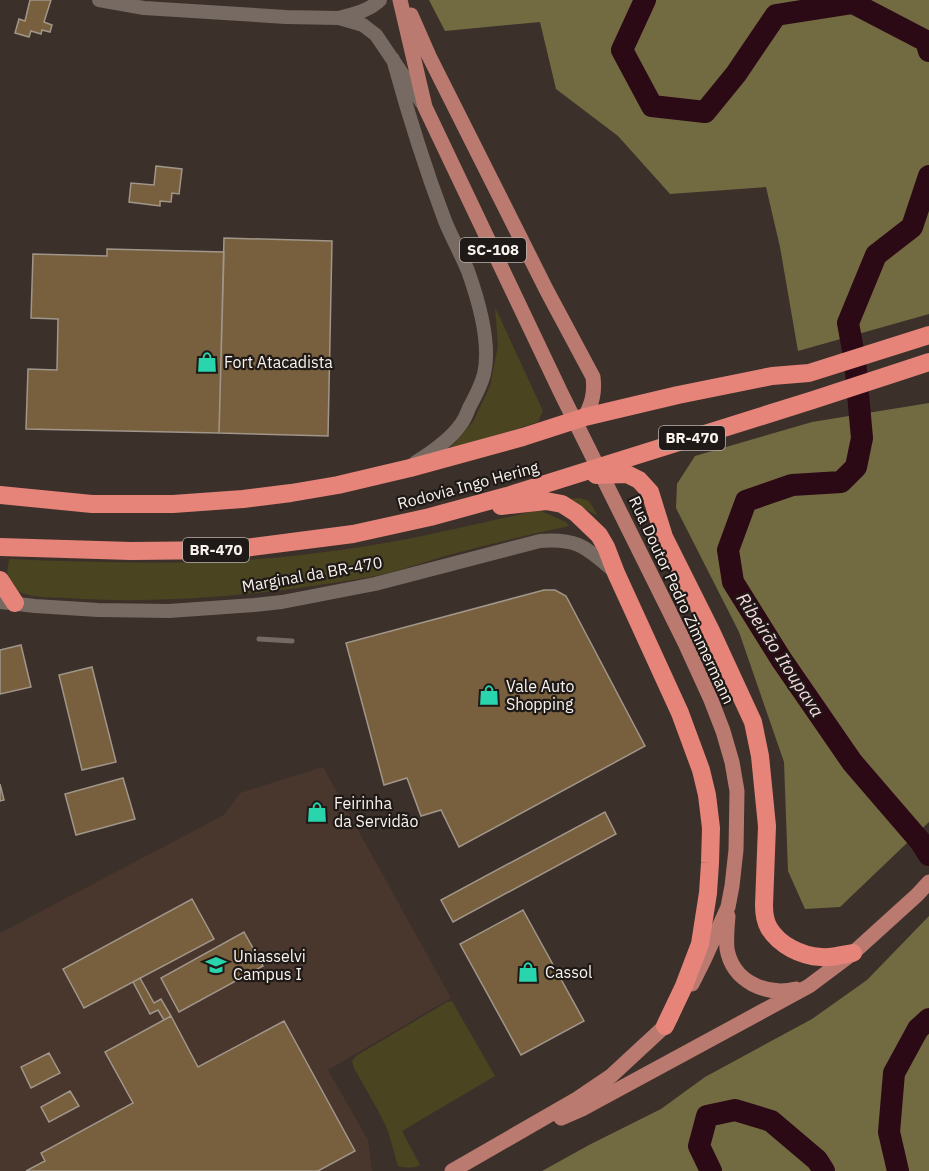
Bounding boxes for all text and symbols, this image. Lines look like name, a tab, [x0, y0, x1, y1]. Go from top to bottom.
road number: SC-108	[460, 238, 526, 262]
shop icon: Fort Atacadista	[195, 350, 219, 374]
place label: Fort Atacadista	[224, 352, 333, 372]
road number: BR-470	[659, 426, 725, 450]
street label: Rodovia Ingo Hering	[395, 456, 541, 513]
street label: Rua Doutor Pedro Zimmermann	[625, 493, 739, 707]
road number: BR-470	[183, 538, 249, 562]
street label: Marginal da BR-470	[240, 552, 384, 596]
water label: Ribeirão Itoupava	[732, 588, 829, 721]
place label: Vale Auto Shopping	[506, 676, 575, 714]
shop icon: Vale Auto Shopping	[477, 683, 501, 707]
place label: Feirinha da Servidão	[334, 793, 418, 831]
shop icon: Feirinha da Servidão	[305, 800, 329, 824]
place label: Uniasselvi Campus I	[233, 946, 306, 984]
school or university icon: Uniasselvi Campus I	[204, 953, 228, 977]
shop icon: Cassol	[516, 960, 540, 984]
place label: Cassol	[545, 962, 592, 982]

